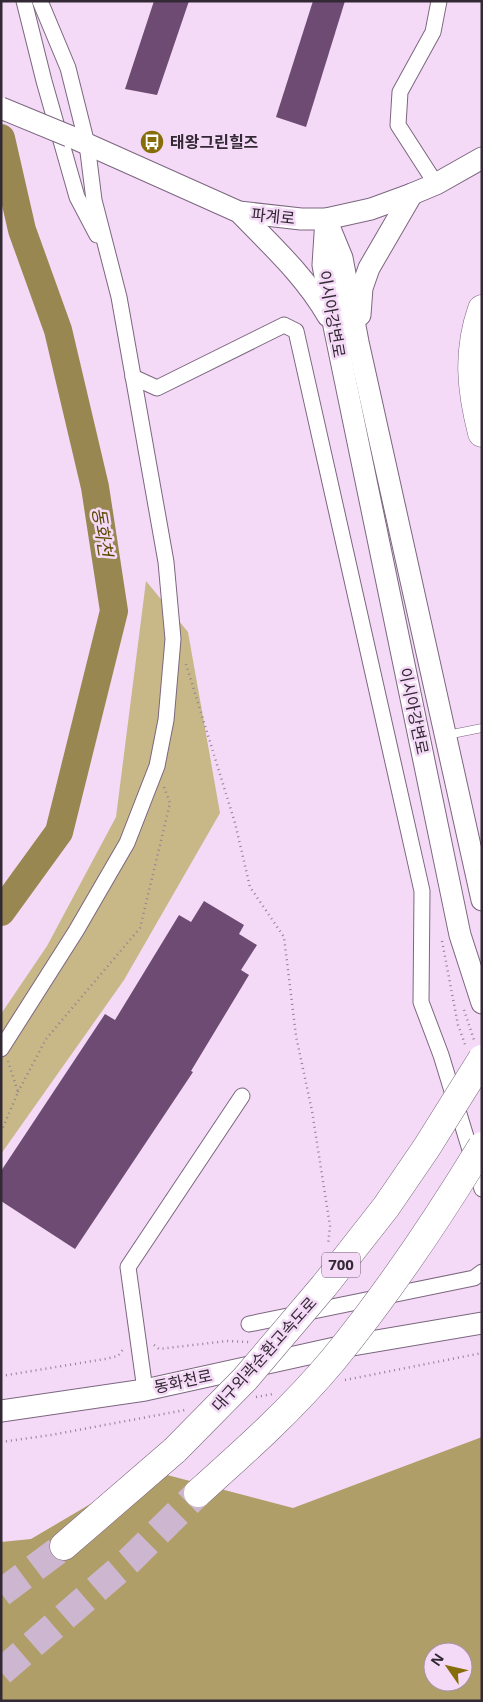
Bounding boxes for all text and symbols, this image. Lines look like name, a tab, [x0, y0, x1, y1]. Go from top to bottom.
bus stop icon: 태왕그린힐즈	[139, 129, 165, 155]
place label: 태왕그린힐즈	[170, 131, 259, 153]
street label: 파계로	[250, 203, 296, 229]
street label: 이시아강변로	[313, 269, 351, 360]
water label: 동화천	[87, 505, 119, 561]
street label: 이시아강변로	[394, 666, 434, 757]
road number: 700	[322, 1252, 360, 1278]
street label: 대구외곽순환고속도로	[207, 1292, 322, 1416]
street label: 동화천로	[152, 1364, 214, 1398]
north arrow	[423, 1642, 473, 1692]
text: N	[426, 1649, 448, 1669]

